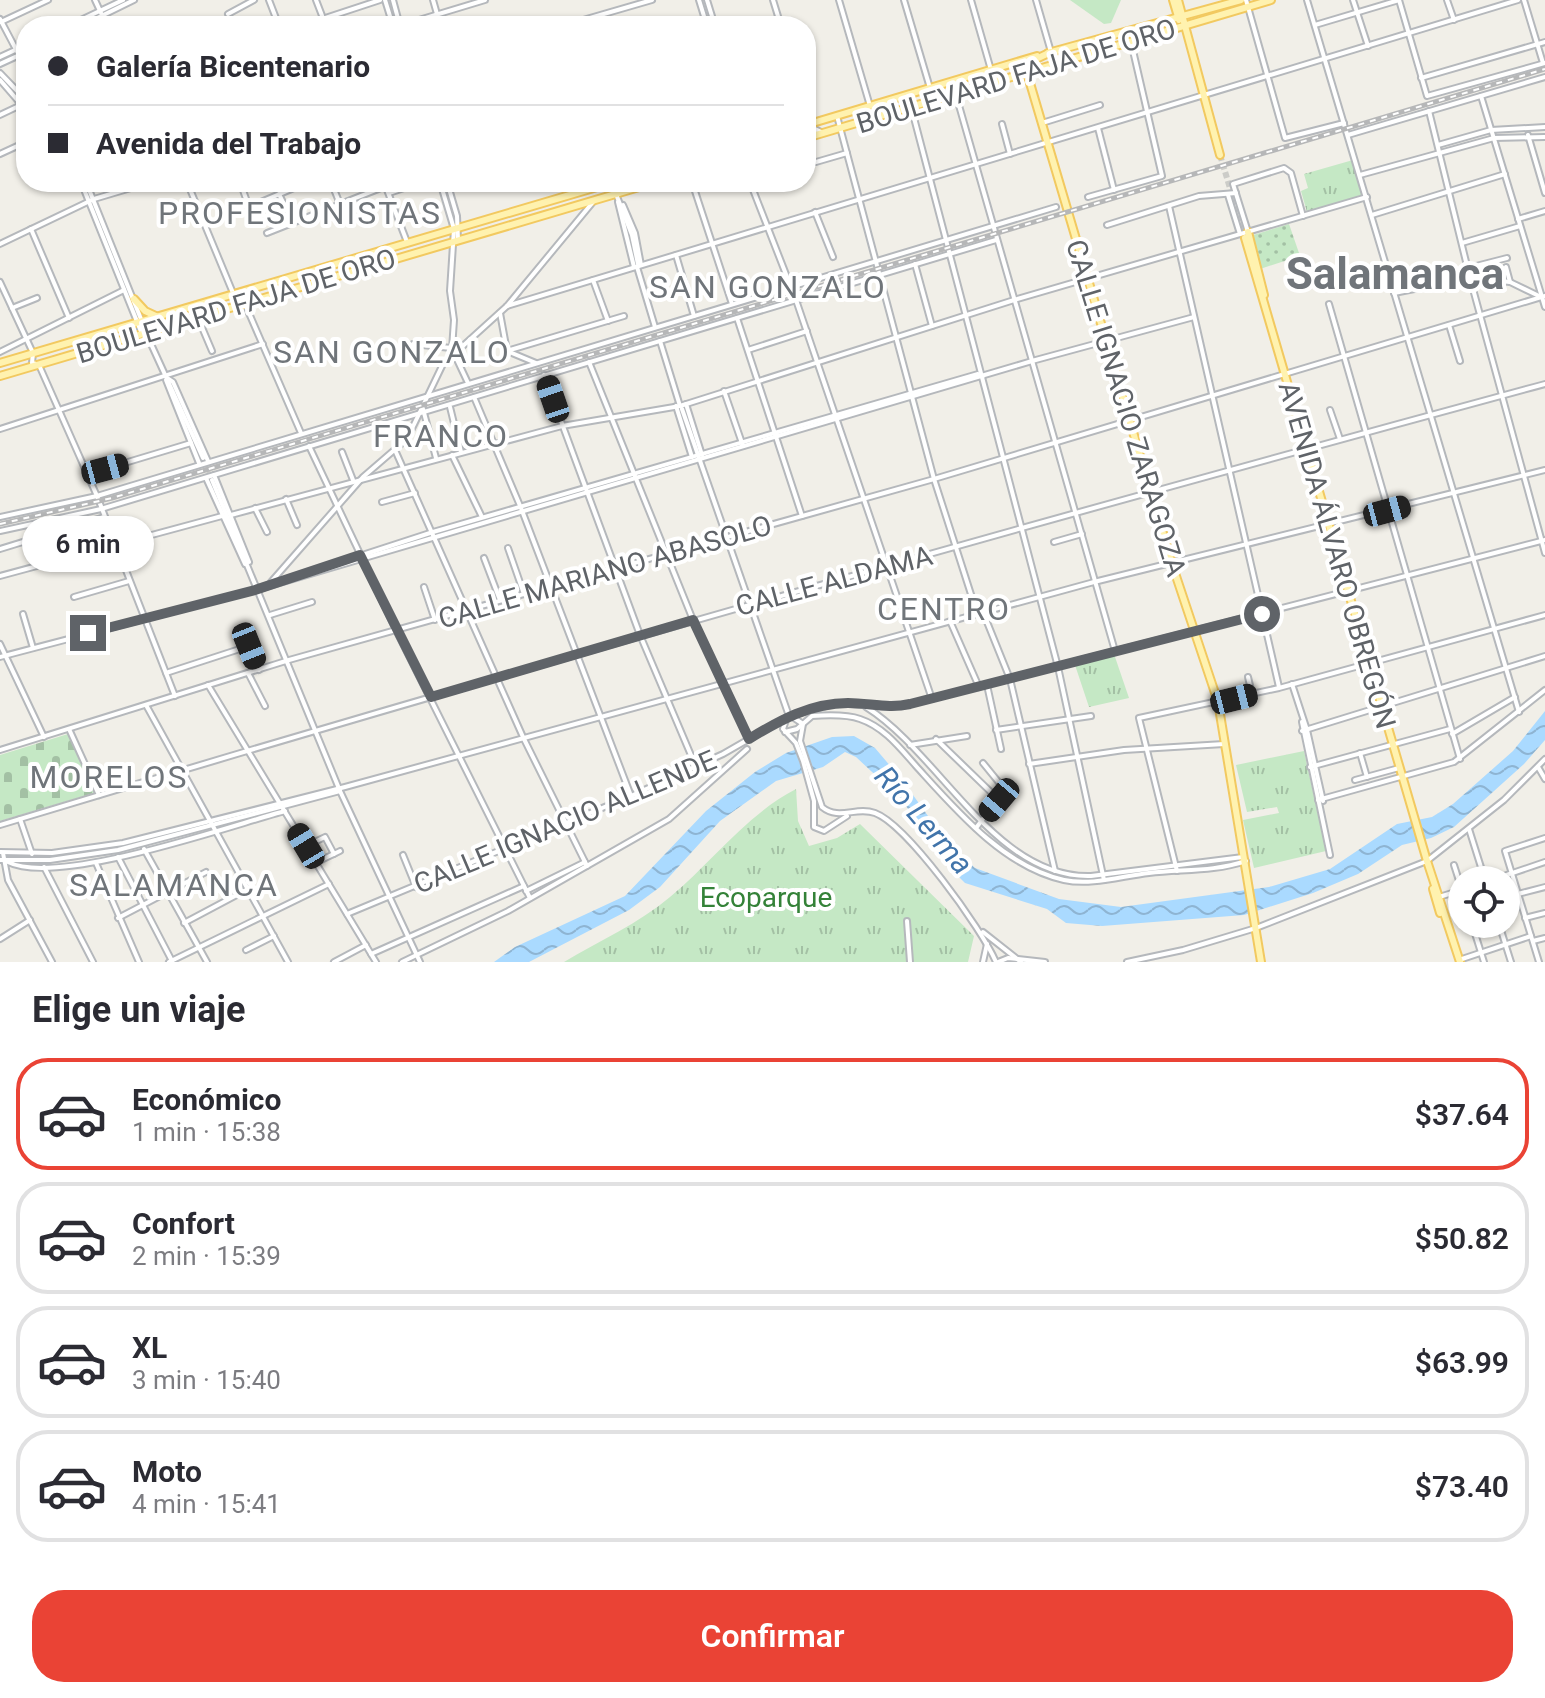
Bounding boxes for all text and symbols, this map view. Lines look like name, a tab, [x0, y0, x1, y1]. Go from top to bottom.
street label: BOULEVARD FAJA DE ORO	[852, 12, 1180, 140]
text: Galería Bicentenario	[96, 49, 370, 84]
text: Avenida del Trabajo	[96, 126, 361, 161]
district label: PROFESIONISTAS	[158, 194, 442, 232]
street label: CALLE IGNACIO ZARAGOZA	[1059, 236, 1193, 580]
street label: BOULEVARD FAJA DE ORO	[72, 242, 400, 370]
district label: Salamanca	[1286, 248, 1504, 300]
district label: SAN GONZALO	[649, 268, 887, 306]
district label: SAN GONZALO	[273, 333, 511, 371]
car	[534, 372, 572, 426]
street label: AVENIDA ÁLVARO OBREGÓN	[1272, 378, 1402, 732]
district label: FRANCO	[373, 417, 509, 455]
car	[79, 451, 131, 487]
car	[1361, 493, 1413, 529]
street label: CALLE MARIANO ABASOLO	[434, 509, 776, 635]
callout: 6 min	[22, 517, 154, 573]
text: 6 min	[55, 529, 121, 559]
street label: CALLE ALDAMA	[732, 539, 936, 623]
district label: CENTRO	[877, 590, 1011, 628]
route start	[1244, 596, 1280, 632]
route end	[70, 615, 106, 651]
car	[229, 619, 269, 673]
car	[1208, 682, 1260, 716]
street label: CALLE IGNACIO ALLENDE	[409, 743, 721, 901]
district label: MORELOS	[29, 758, 189, 796]
water label: Río Lerma	[868, 759, 980, 881]
car	[974, 774, 1024, 826]
car	[283, 819, 329, 873]
district label: SALAMANCA	[69, 866, 279, 904]
map controls	[1448, 866, 1520, 938]
button: locate	[1448, 866, 1520, 938]
park label: Ecoparque	[700, 881, 832, 914]
text: Elige un viaje	[32, 989, 245, 1031]
icon: car	[36, 1078, 108, 1150]
text: Económico	[132, 1082, 281, 1117]
text: $37.64	[1415, 1097, 1509, 1132]
text: 1 min · 15:38	[132, 1117, 281, 1147]
icon: car	[36, 1202, 108, 1274]
text: Confort	[132, 1206, 235, 1241]
text: $50.82	[1415, 1221, 1509, 1256]
text: 2 min · 15:39	[132, 1241, 281, 1271]
icon: car	[36, 1326, 108, 1398]
text: XL	[132, 1330, 167, 1365]
text: $63.99	[1415, 1345, 1509, 1380]
text: 3 min · 15:40	[132, 1365, 281, 1395]
icon: car	[36, 1450, 108, 1522]
text: Moto	[132, 1454, 202, 1489]
text: $73.40	[1415, 1469, 1509, 1504]
text: 4 min · 15:41	[132, 1489, 281, 1519]
button: Confirmar	[32, 1590, 1513, 1682]

